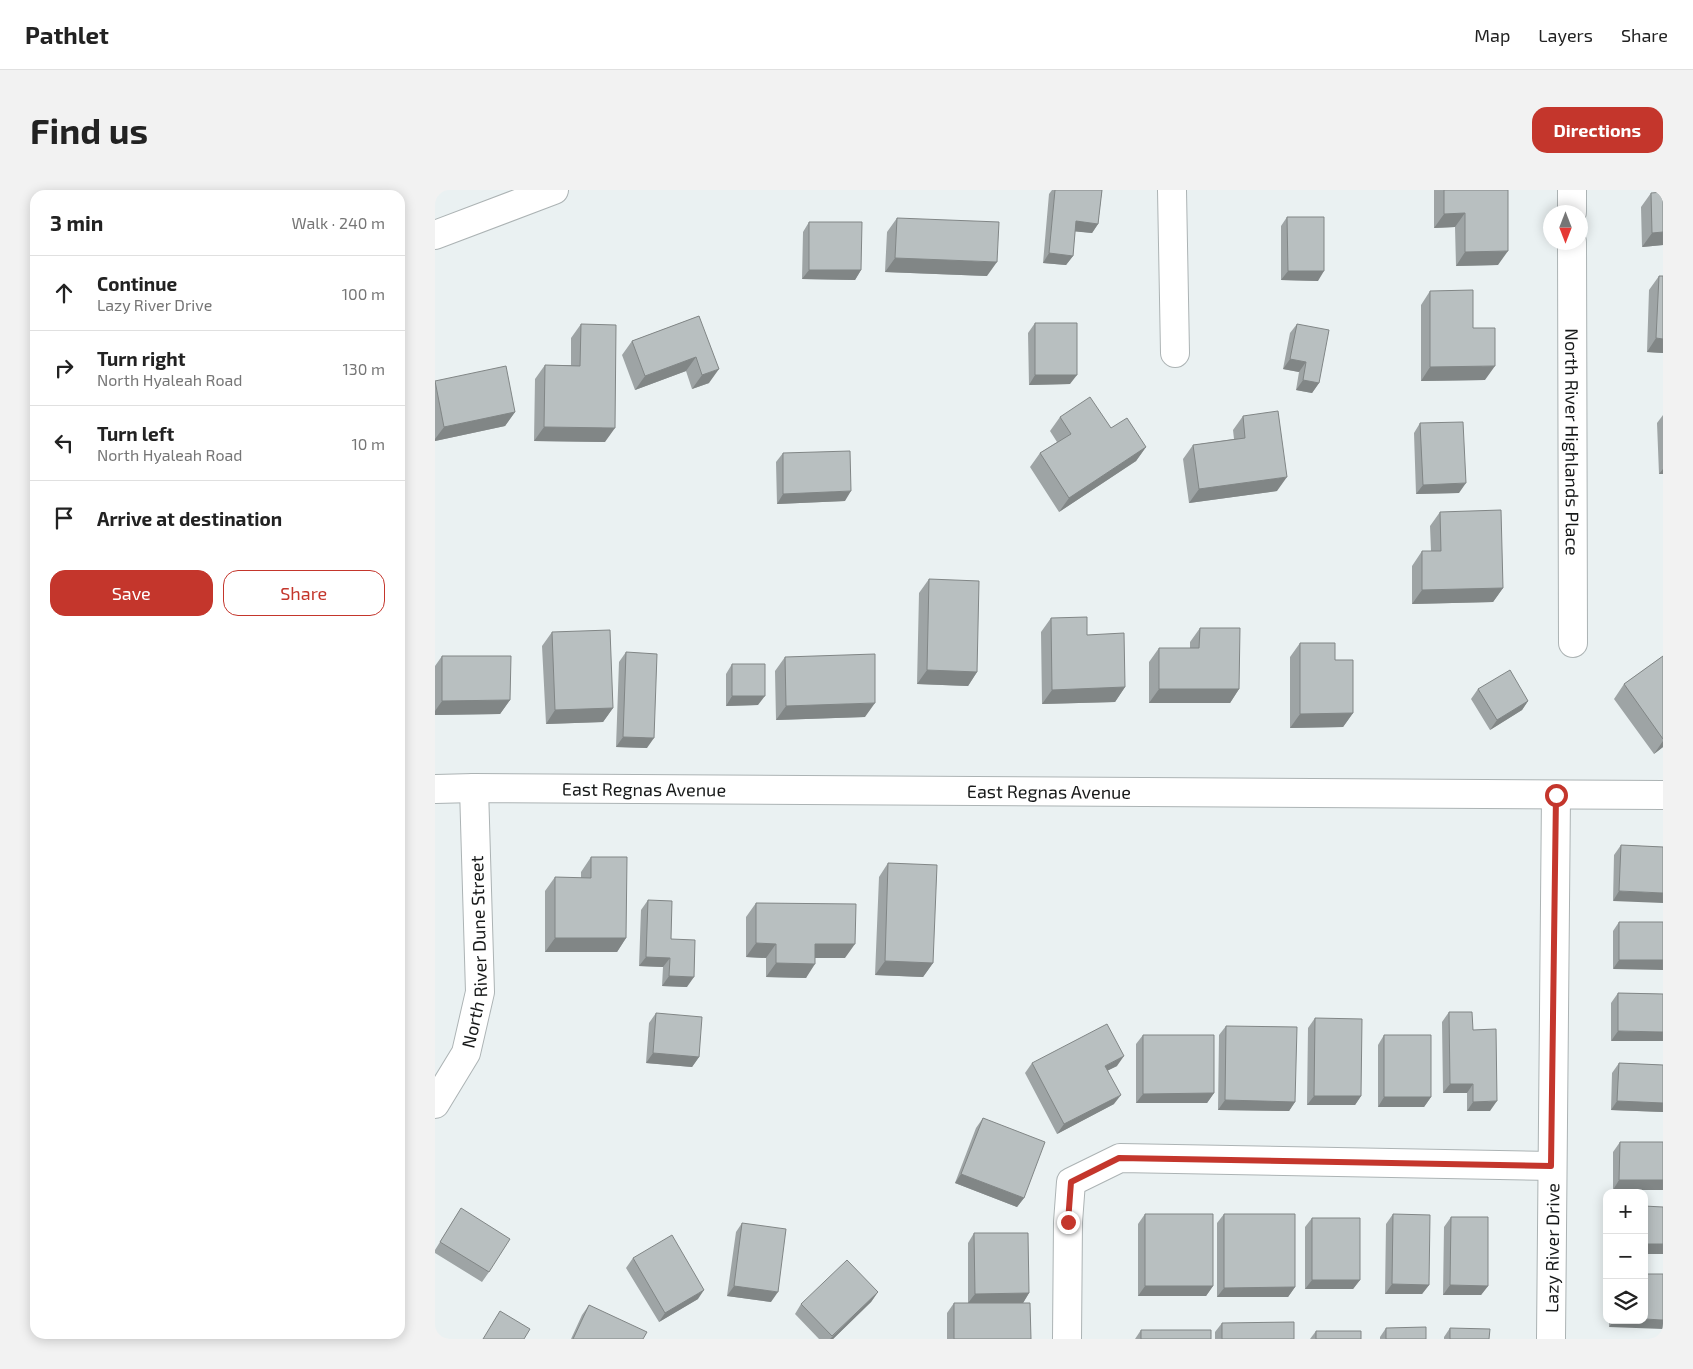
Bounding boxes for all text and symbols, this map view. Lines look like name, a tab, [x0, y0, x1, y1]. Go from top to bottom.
text: Pathlet	[25, 20, 109, 49]
text: Map	[1474, 24, 1510, 46]
text: Layers	[1538, 24, 1593, 46]
text: Share	[1621, 24, 1668, 46]
button: Directions	[1532, 107, 1663, 153]
text: Find us	[30, 109, 148, 151]
north arrow	[1543, 205, 1588, 250]
text: 3 min	[50, 210, 103, 235]
text: Walk · 240 m	[292, 213, 385, 232]
text: Continue	[97, 272, 177, 295]
icon: ahead	[50, 279, 78, 307]
text: 100 m	[342, 284, 385, 303]
text: Lazy River Drive	[97, 295, 212, 314]
street label: North River Highlands Place	[1561, 328, 1584, 556]
text: Turn right	[97, 347, 185, 370]
icon: right	[50, 354, 78, 382]
text: 130 m	[343, 359, 385, 378]
text: North Hyaleah Road	[97, 370, 242, 389]
text: Turn left	[97, 422, 174, 445]
icon: left	[50, 429, 78, 457]
text: 10 m	[351, 434, 385, 453]
text: North Hyaleah Road	[97, 445, 242, 464]
icon: arrive	[50, 504, 78, 532]
text: Arrive at destination	[97, 507, 282, 530]
button: Save	[50, 570, 213, 616]
button: Share	[223, 570, 385, 616]
street label: East Regnas Avenue	[562, 778, 726, 800]
street label: East Regnas Avenue	[967, 780, 1131, 803]
route start	[1545, 784, 1568, 807]
street label: North River Dune Street	[457, 855, 491, 1050]
street label: Lazy River Drive	[1540, 1183, 1563, 1313]
map controls	[1603, 1189, 1648, 1324]
button: +	[1603, 1189, 1648, 1234]
route end	[1057, 1211, 1080, 1234]
button: −	[1603, 1234, 1648, 1279]
button: layers	[1603, 1279, 1648, 1324]

